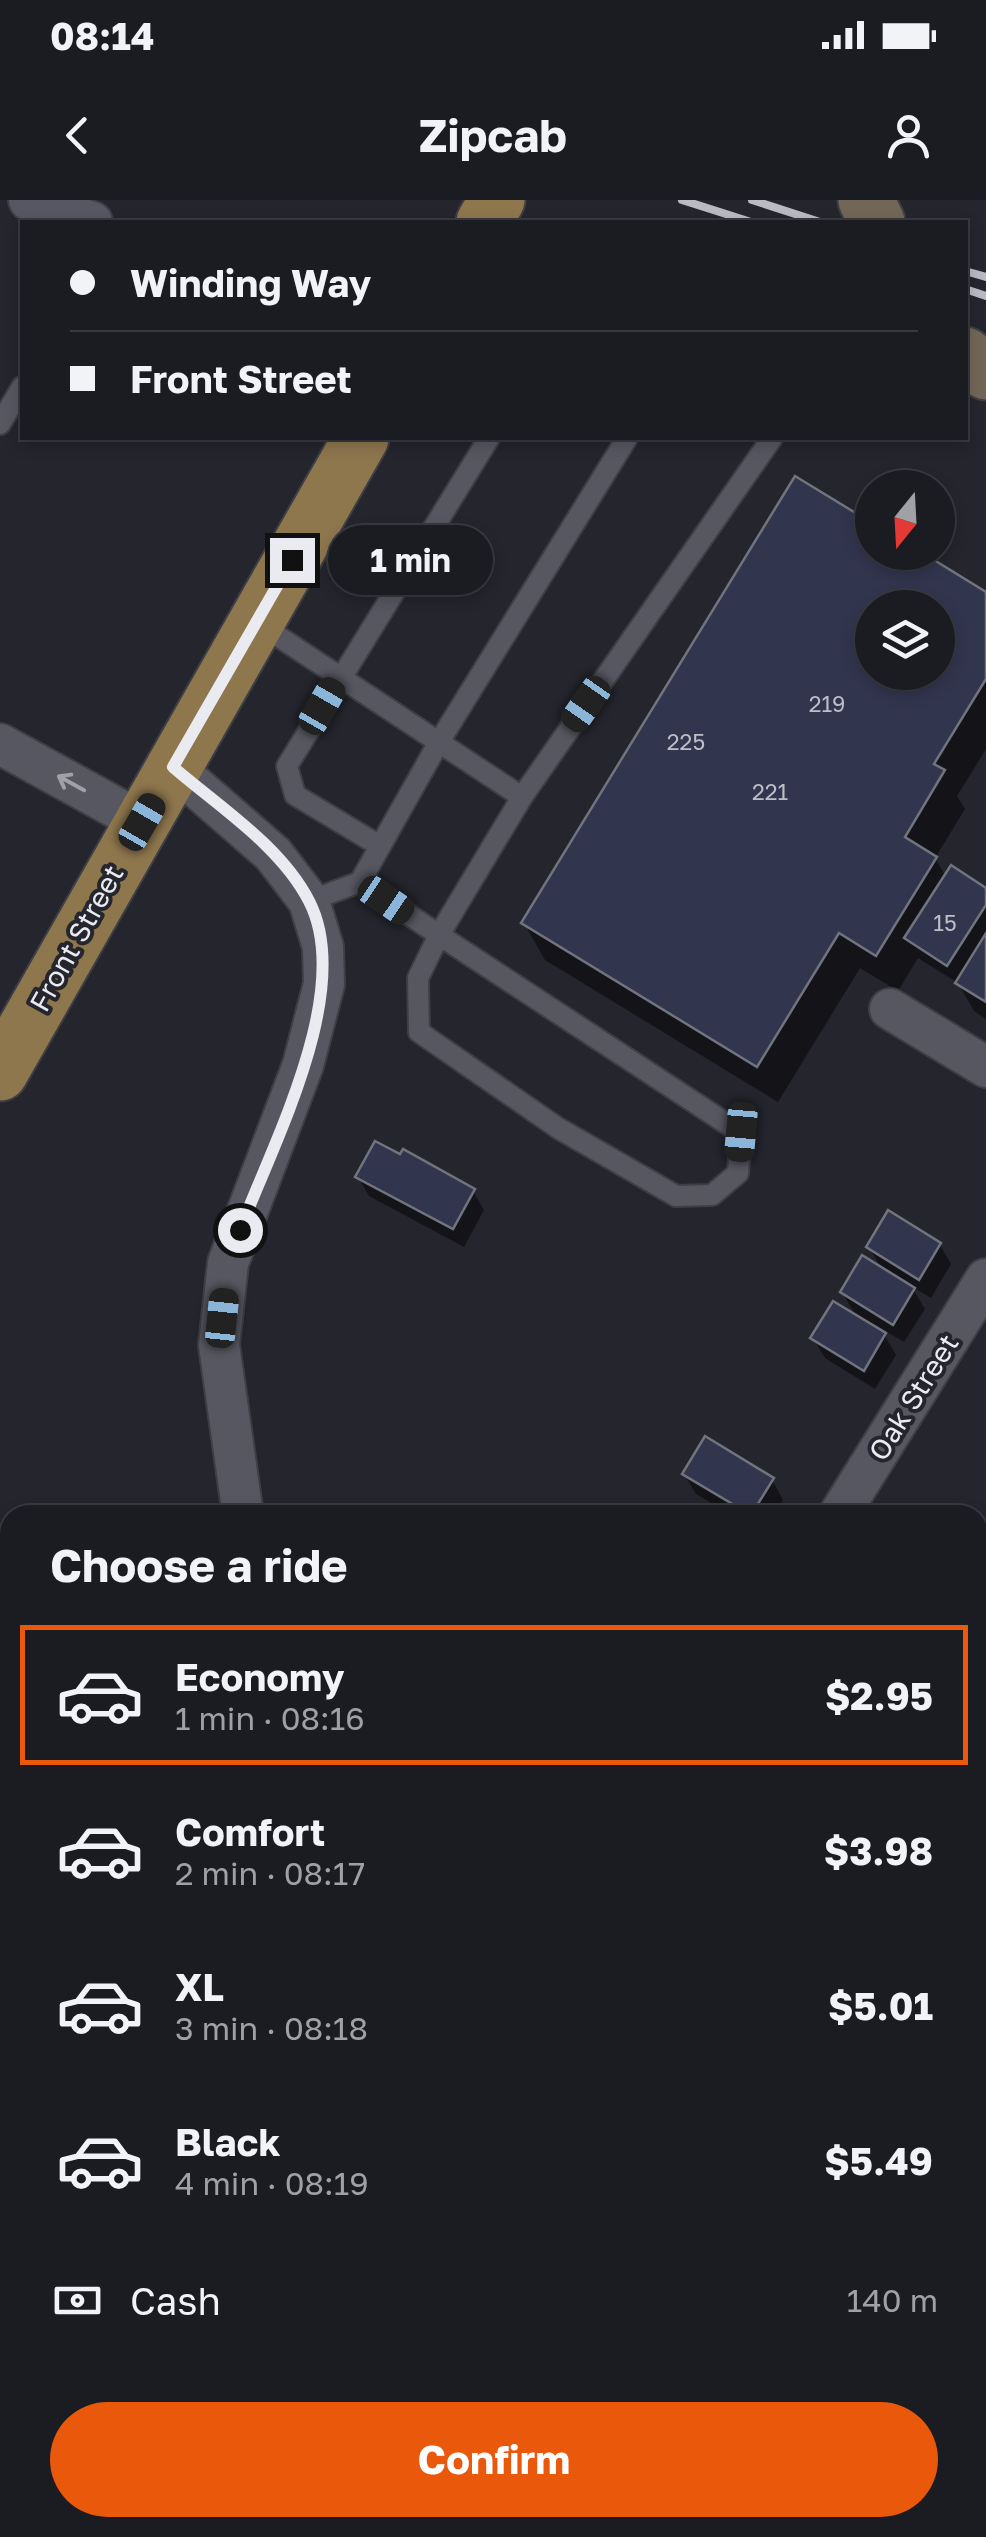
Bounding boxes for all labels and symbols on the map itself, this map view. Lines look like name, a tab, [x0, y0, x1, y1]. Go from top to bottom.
north arrow	[855, 470, 955, 570]
callout: 1 min	[327, 525, 492, 595]
route end	[270, 538, 315, 583]
car	[557, 671, 615, 737]
car	[294, 673, 350, 739]
house number: 219	[809, 690, 845, 717]
house number: 225	[667, 728, 705, 755]
one-way arrow	[56, 773, 86, 792]
house number: 221	[752, 778, 788, 805]
car	[114, 789, 170, 855]
street label: Front Street	[22, 859, 130, 1017]
car	[353, 871, 419, 929]
house number: 15	[933, 909, 957, 936]
car	[723, 1101, 759, 1163]
route start	[218, 1208, 263, 1253]
car	[204, 1287, 240, 1349]
street label: Oak Street	[861, 1328, 965, 1466]

